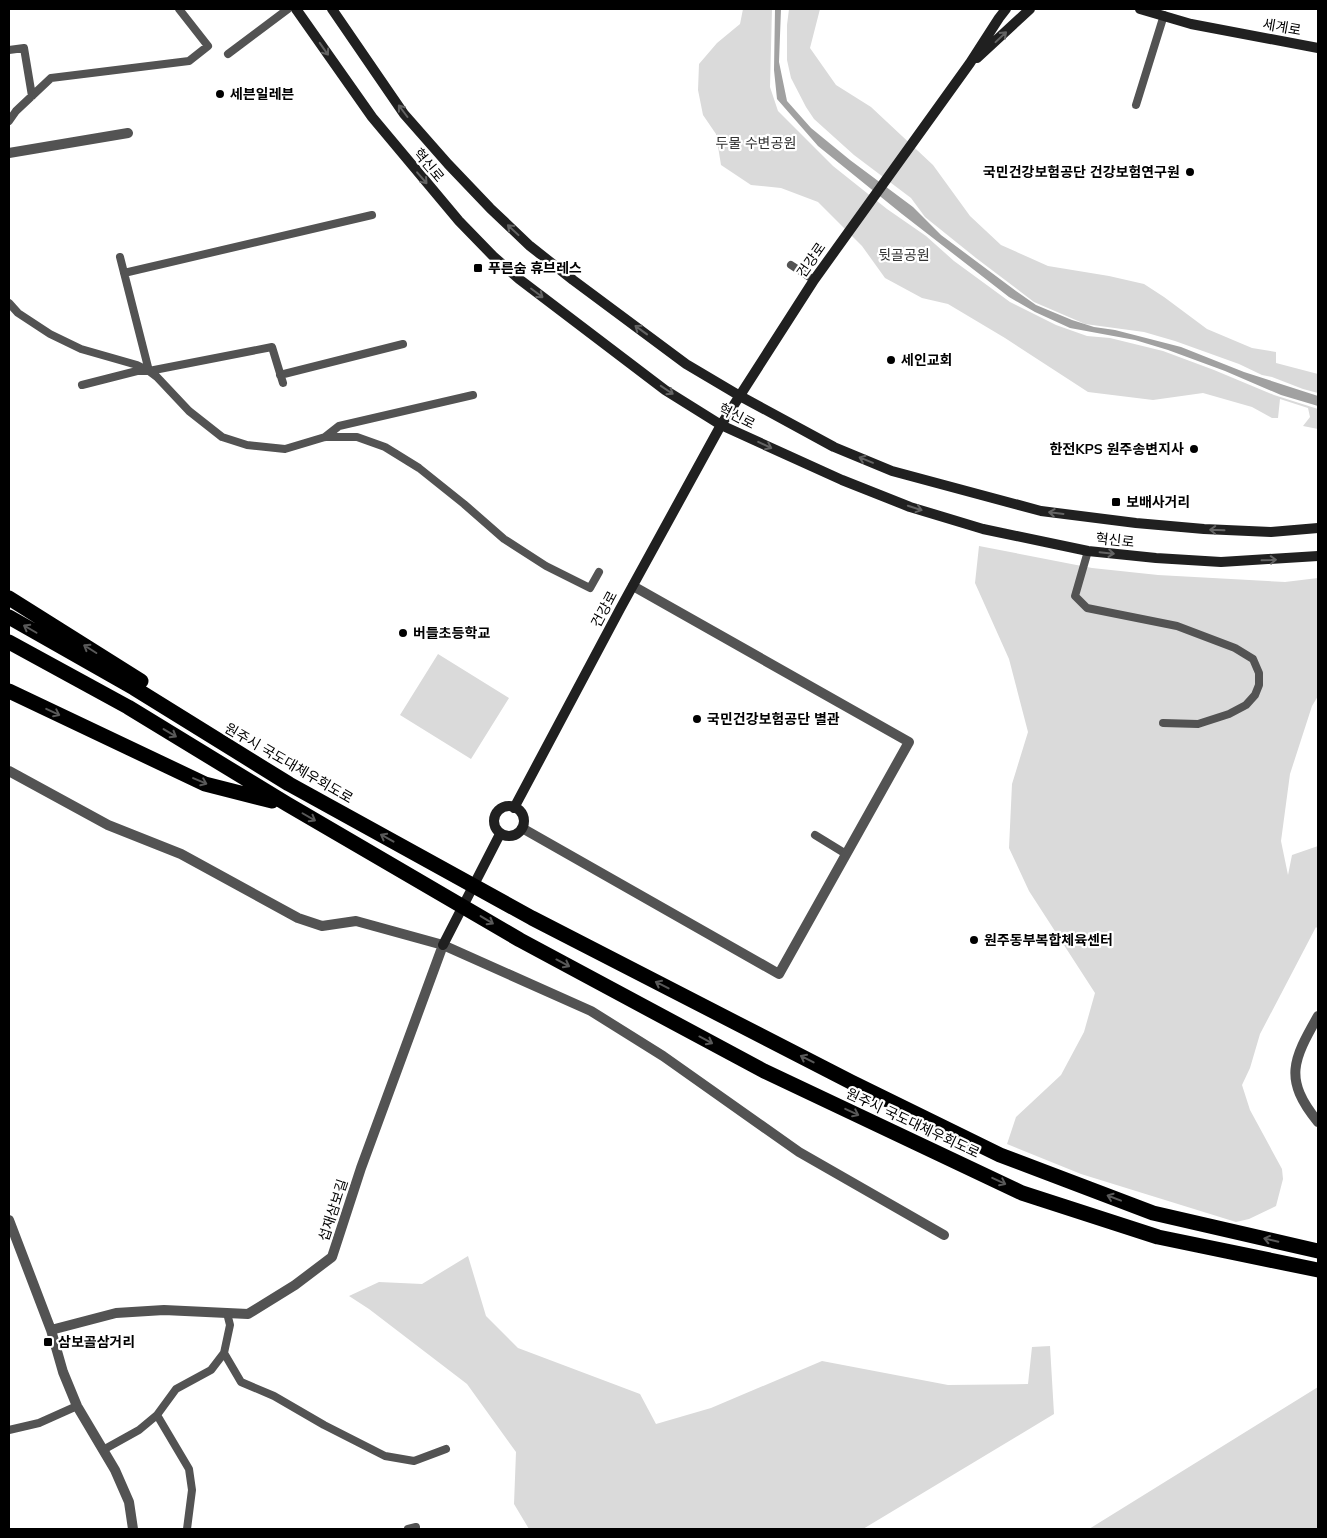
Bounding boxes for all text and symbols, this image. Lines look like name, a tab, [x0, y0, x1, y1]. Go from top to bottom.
street label: 세계로	[1261, 15, 1303, 39]
one-way arrow	[994, 31, 1007, 43]
one-way arrow	[319, 42, 329, 56]
place label: 세븐일레븐	[230, 85, 295, 103]
marker: 세븐일레븐	[214, 88, 226, 100]
one-way arrow	[397, 105, 408, 118]
park label: 두물 수변공원	[716, 134, 796, 152]
street label: 혁신로	[410, 144, 448, 186]
place label: 국민건강보험공단 건강보험연구원	[983, 163, 1180, 181]
marker: 국민건강보험공단 건강보험연구원	[1184, 166, 1196, 178]
one-way arrow	[416, 172, 428, 185]
one-way arrow	[507, 224, 520, 236]
street label: 건강로	[793, 239, 830, 281]
park label: 뒷골공원	[878, 246, 930, 264]
place label: 푸른숨 휴브레스	[488, 259, 582, 277]
marker: 푸른숨 휴브레스	[472, 262, 484, 274]
one-way arrow	[530, 288, 544, 298]
one-way arrow	[635, 325, 648, 336]
place label: 세인교회	[901, 351, 953, 369]
marker: 세인교회	[885, 354, 897, 366]
one-way arrow	[660, 385, 674, 395]
street label: 혁신로	[716, 399, 758, 433]
place label: 한전KPS 원주송변지사	[1049, 440, 1184, 458]
one-way arrow	[757, 441, 772, 450]
marker: 한전KPS 원주송변지사	[1188, 443, 1200, 455]
one-way arrow	[859, 455, 874, 464]
place label: 보배사거리	[1126, 493, 1190, 511]
marker: 보배사거리	[1110, 496, 1122, 508]
one-way arrow	[907, 504, 922, 513]
one-way arrow	[1048, 508, 1064, 518]
one-way arrow	[1209, 525, 1225, 534]
street label: 혁신로	[1095, 529, 1135, 551]
one-way arrow	[1099, 548, 1115, 558]
one-way arrow	[1261, 555, 1277, 564]
street label: 건강로	[587, 588, 621, 630]
one-way arrow	[24, 624, 38, 634]
place label: 버들초등학교	[413, 624, 490, 642]
marker: 버들초등학교	[397, 627, 409, 639]
one-way arrow	[84, 644, 98, 654]
one-way arrow	[45, 708, 60, 717]
place label: 국민건강보험공단 별관	[707, 710, 840, 728]
marker: 국민건강보험공단 별관	[691, 713, 703, 725]
street label: 원주시 국도대체우회도로	[222, 719, 357, 807]
one-way arrow	[162, 728, 176, 738]
one-way arrow	[192, 777, 207, 787]
one-way arrow	[301, 813, 316, 822]
one-way arrow	[380, 832, 394, 842]
one-way arrow	[479, 916, 493, 926]
place label: 원주동부복합체육센터	[984, 931, 1113, 949]
marker: 원주동부복합체육센터	[968, 934, 980, 946]
one-way arrow	[555, 959, 570, 968]
one-way arrow	[655, 980, 670, 989]
one-way arrow	[699, 1035, 714, 1045]
one-way arrow	[800, 1054, 815, 1063]
street label: 원주시 국도대체우회도로	[843, 1084, 983, 1162]
one-way arrow	[844, 1108, 859, 1117]
street label: 섭재삼보길	[314, 1177, 352, 1243]
one-way arrow	[991, 1177, 1006, 1187]
one-way arrow	[1107, 1193, 1122, 1202]
one-way arrow	[1263, 1235, 1279, 1244]
place label: 삼보골삼거리	[58, 1333, 135, 1351]
marker: 삼보골삼거리	[42, 1336, 54, 1348]

